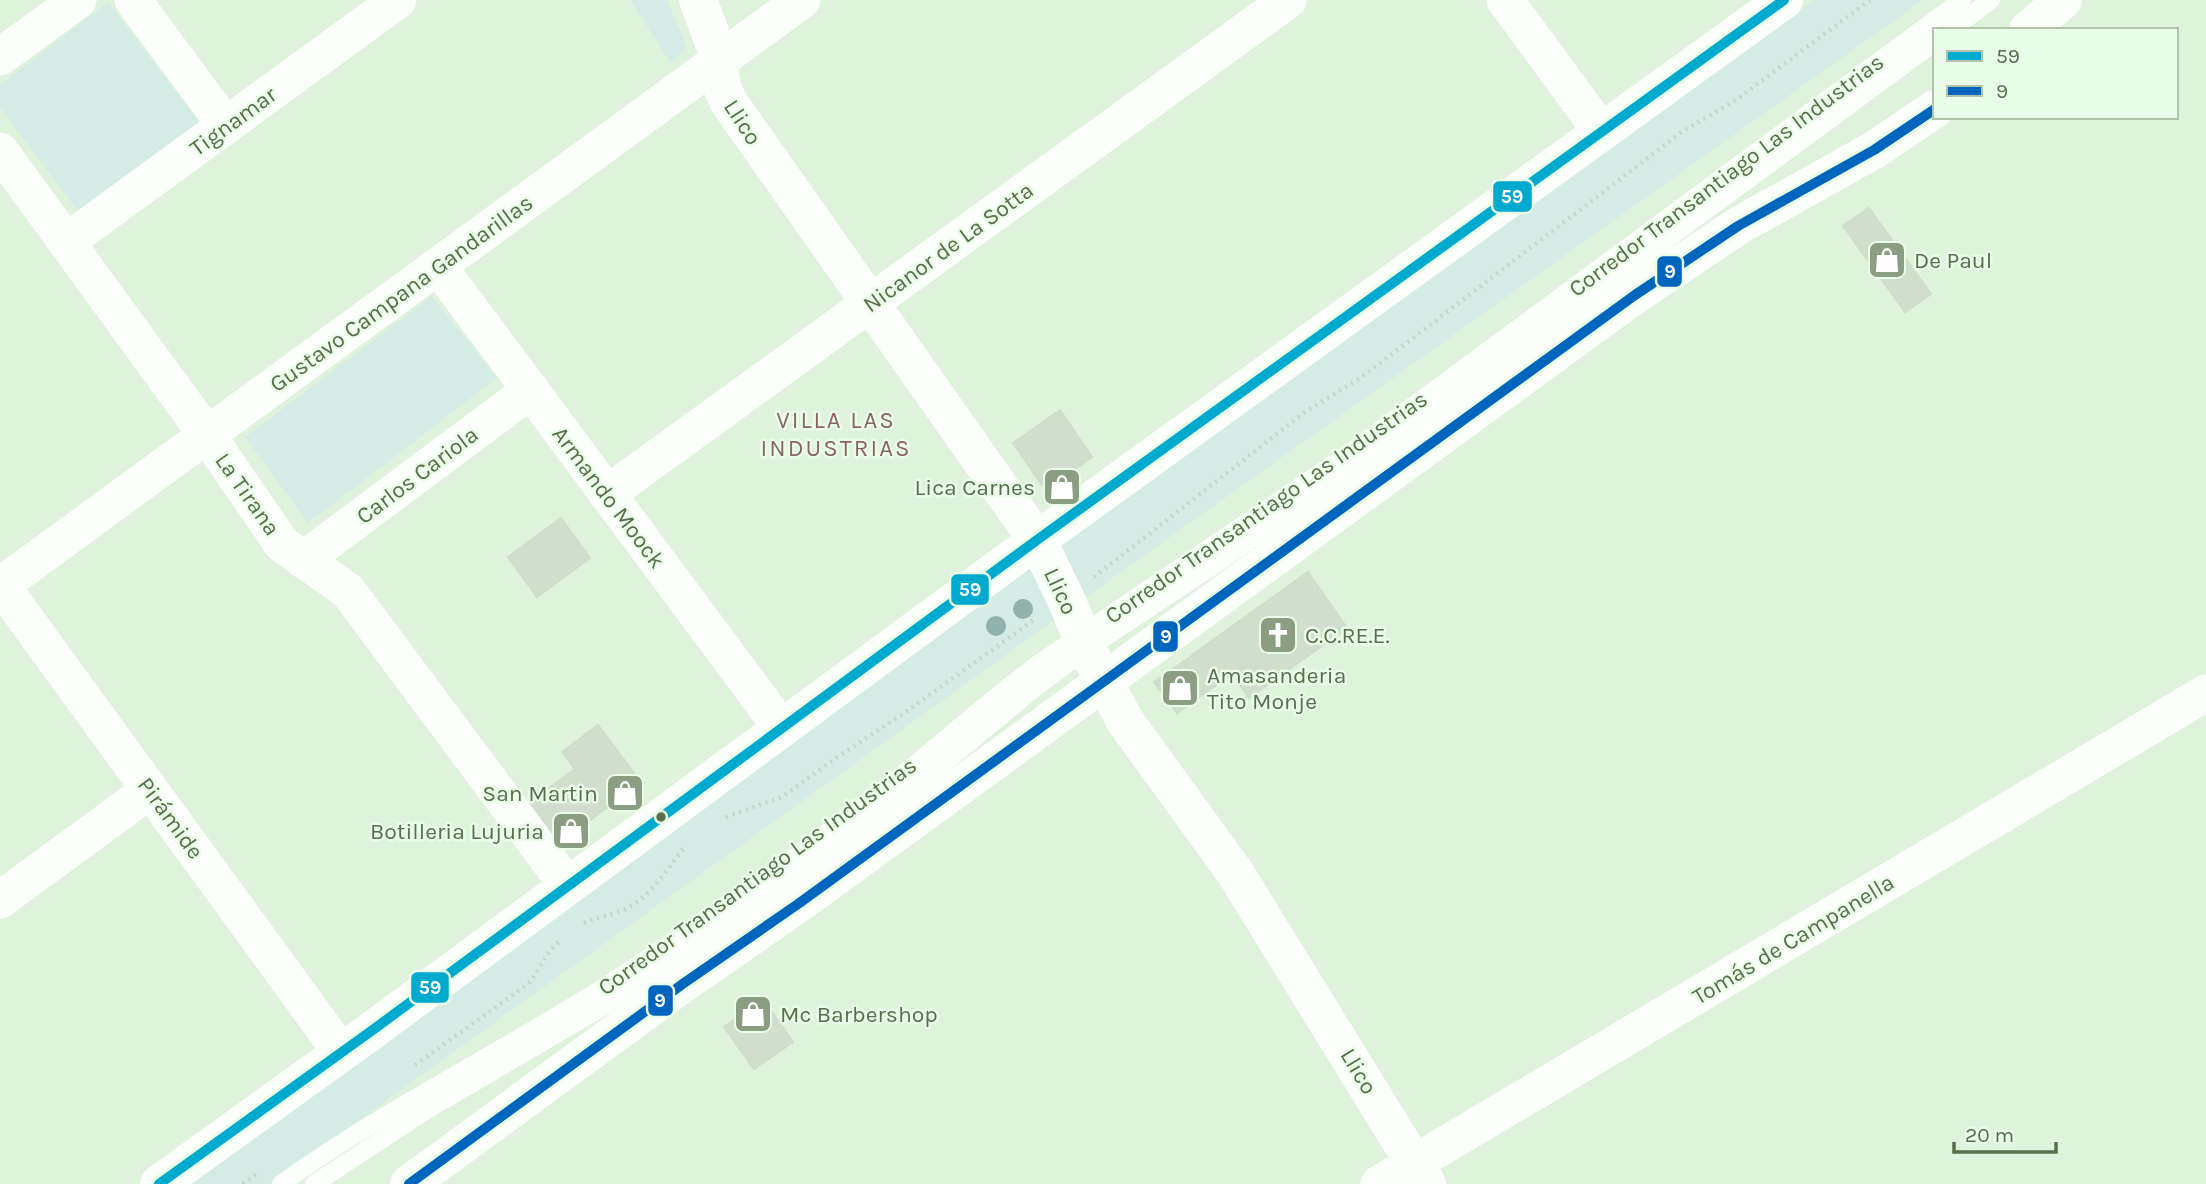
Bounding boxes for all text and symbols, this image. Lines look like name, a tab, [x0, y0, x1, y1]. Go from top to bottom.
legend	[1933, 28, 2178, 119]
text: 59	[1996, 44, 2020, 68]
street label: Corredor Transantiago Las Industrias	[1564, 48, 1889, 303]
text: 9	[1996, 79, 2008, 103]
street label: Tignamar	[185, 81, 282, 162]
street label: Llico	[718, 95, 767, 150]
street label: Nicanor de La Sotta	[858, 177, 1039, 318]
line badge: 59	[1492, 180, 1533, 213]
text: 59	[1501, 186, 1523, 208]
street label: Gustavo Campana Gandarillas	[265, 189, 538, 398]
shop icon: De Paul	[1866, 239, 1908, 281]
place label: De Paul	[1914, 247, 1992, 274]
line badge: 9	[1656, 255, 1683, 288]
text: 9	[1664, 261, 1676, 283]
street label: Corredor Transantiago Las Industrias	[1100, 385, 1433, 629]
district label: VILLA LAS INDUSTRIAS	[761, 406, 911, 462]
street label: Carlos Cariola	[351, 421, 483, 530]
street label: Armando Moock	[546, 421, 671, 574]
street label: La Tirana	[209, 448, 286, 541]
shop icon: Lica Carnes	[1041, 466, 1083, 508]
place label: Lica Carnes	[915, 474, 1035, 501]
street label: Llico	[1038, 564, 1083, 619]
line badge: 59	[950, 573, 990, 606]
text: 59	[959, 579, 981, 601]
church icon: C.C.RE.E.	[1257, 614, 1299, 656]
line badge: 9	[1152, 620, 1179, 653]
place label: C.C.RE.E.	[1305, 622, 1390, 649]
text: 9	[1160, 626, 1172, 648]
place label: Amasanderia Tito Monje	[1207, 662, 1346, 715]
shop icon: Amasanderia Tito Monje	[1159, 667, 1201, 709]
street label: Corredor Transantiago Las Industrias	[593, 752, 922, 1001]
street label: Pirámide	[132, 772, 209, 864]
shop icon: San Martin	[604, 772, 646, 814]
place label: San Martin	[482, 780, 598, 807]
shop icon: Botilleria Lujuria	[550, 810, 592, 852]
unlabelled marker	[654, 810, 668, 824]
place label: Botilleria Lujuria	[370, 818, 544, 845]
street label: Tomás de Campanella	[1688, 868, 1899, 1010]
line badge: 59	[410, 971, 450, 1004]
text: 59	[419, 977, 441, 999]
line badge: 9	[647, 984, 674, 1017]
text: 9	[654, 990, 666, 1012]
shop icon: Mc Barbershop	[732, 993, 774, 1035]
place label: Mc Barbershop	[780, 1001, 938, 1028]
street label: Llico	[1335, 1044, 1383, 1099]
scale bar	[1954, 1110, 2056, 1154]
text: 20 m	[1965, 1123, 2014, 1147]

